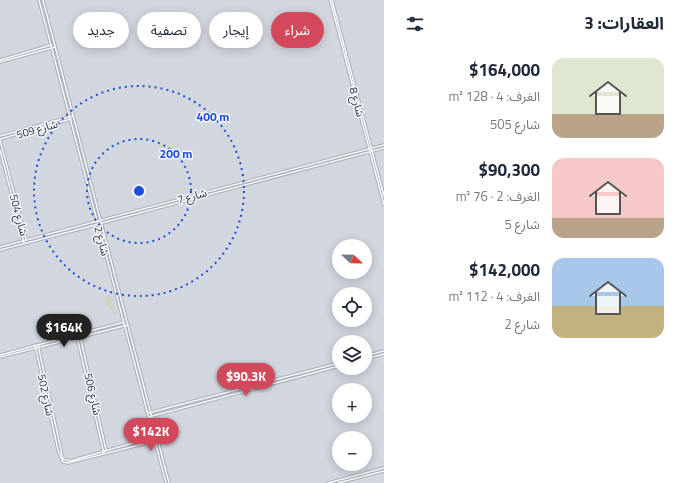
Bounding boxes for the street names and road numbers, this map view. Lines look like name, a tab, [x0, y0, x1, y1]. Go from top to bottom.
street label: شارع 8	[345, 85, 369, 119]
street label: شارع 509	[14, 115, 60, 143]
street label: شارع 7	[175, 184, 209, 208]
street label: شارع 504	[6, 192, 32, 238]
street label: شارع 2	[90, 224, 114, 258]
street label: شارع 506	[80, 372, 106, 417]
street label: شارع 502	[34, 373, 58, 418]

